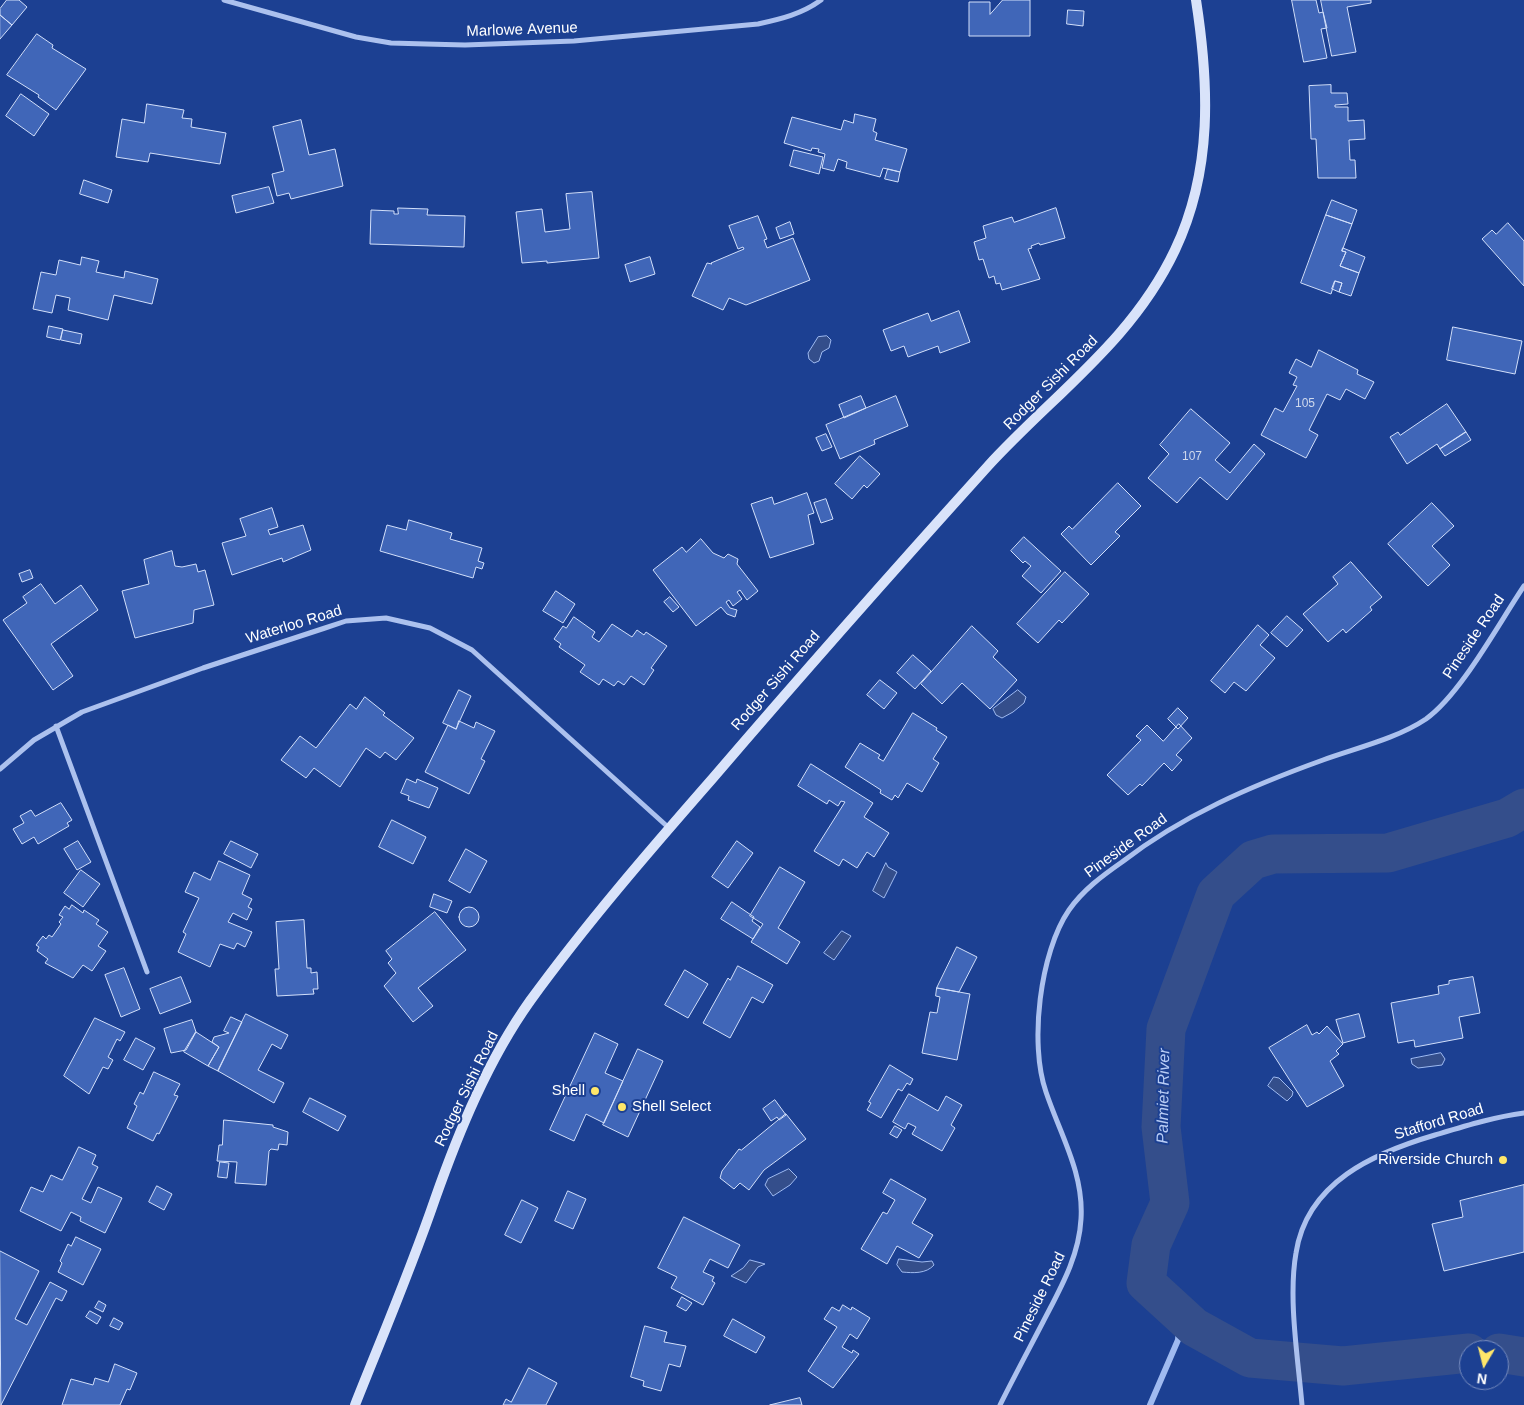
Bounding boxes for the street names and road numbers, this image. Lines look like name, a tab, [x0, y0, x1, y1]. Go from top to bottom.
street label: Marlowe Avenue	[466, 19, 578, 41]
street label: Rodger Sishi Road	[1000, 332, 1102, 434]
street label: Pineside Road	[1439, 592, 1509, 682]
street label: Waterloo Road	[244, 602, 344, 648]
street label: Rodger Sishi Road	[728, 628, 824, 734]
street label: Pineside Road	[1081, 810, 1171, 882]
street label: Rodger Sishi Road	[431, 1028, 503, 1150]
street label: Stafford Road	[1392, 1100, 1486, 1144]
street label: Pineside Road	[1011, 1249, 1069, 1345]

